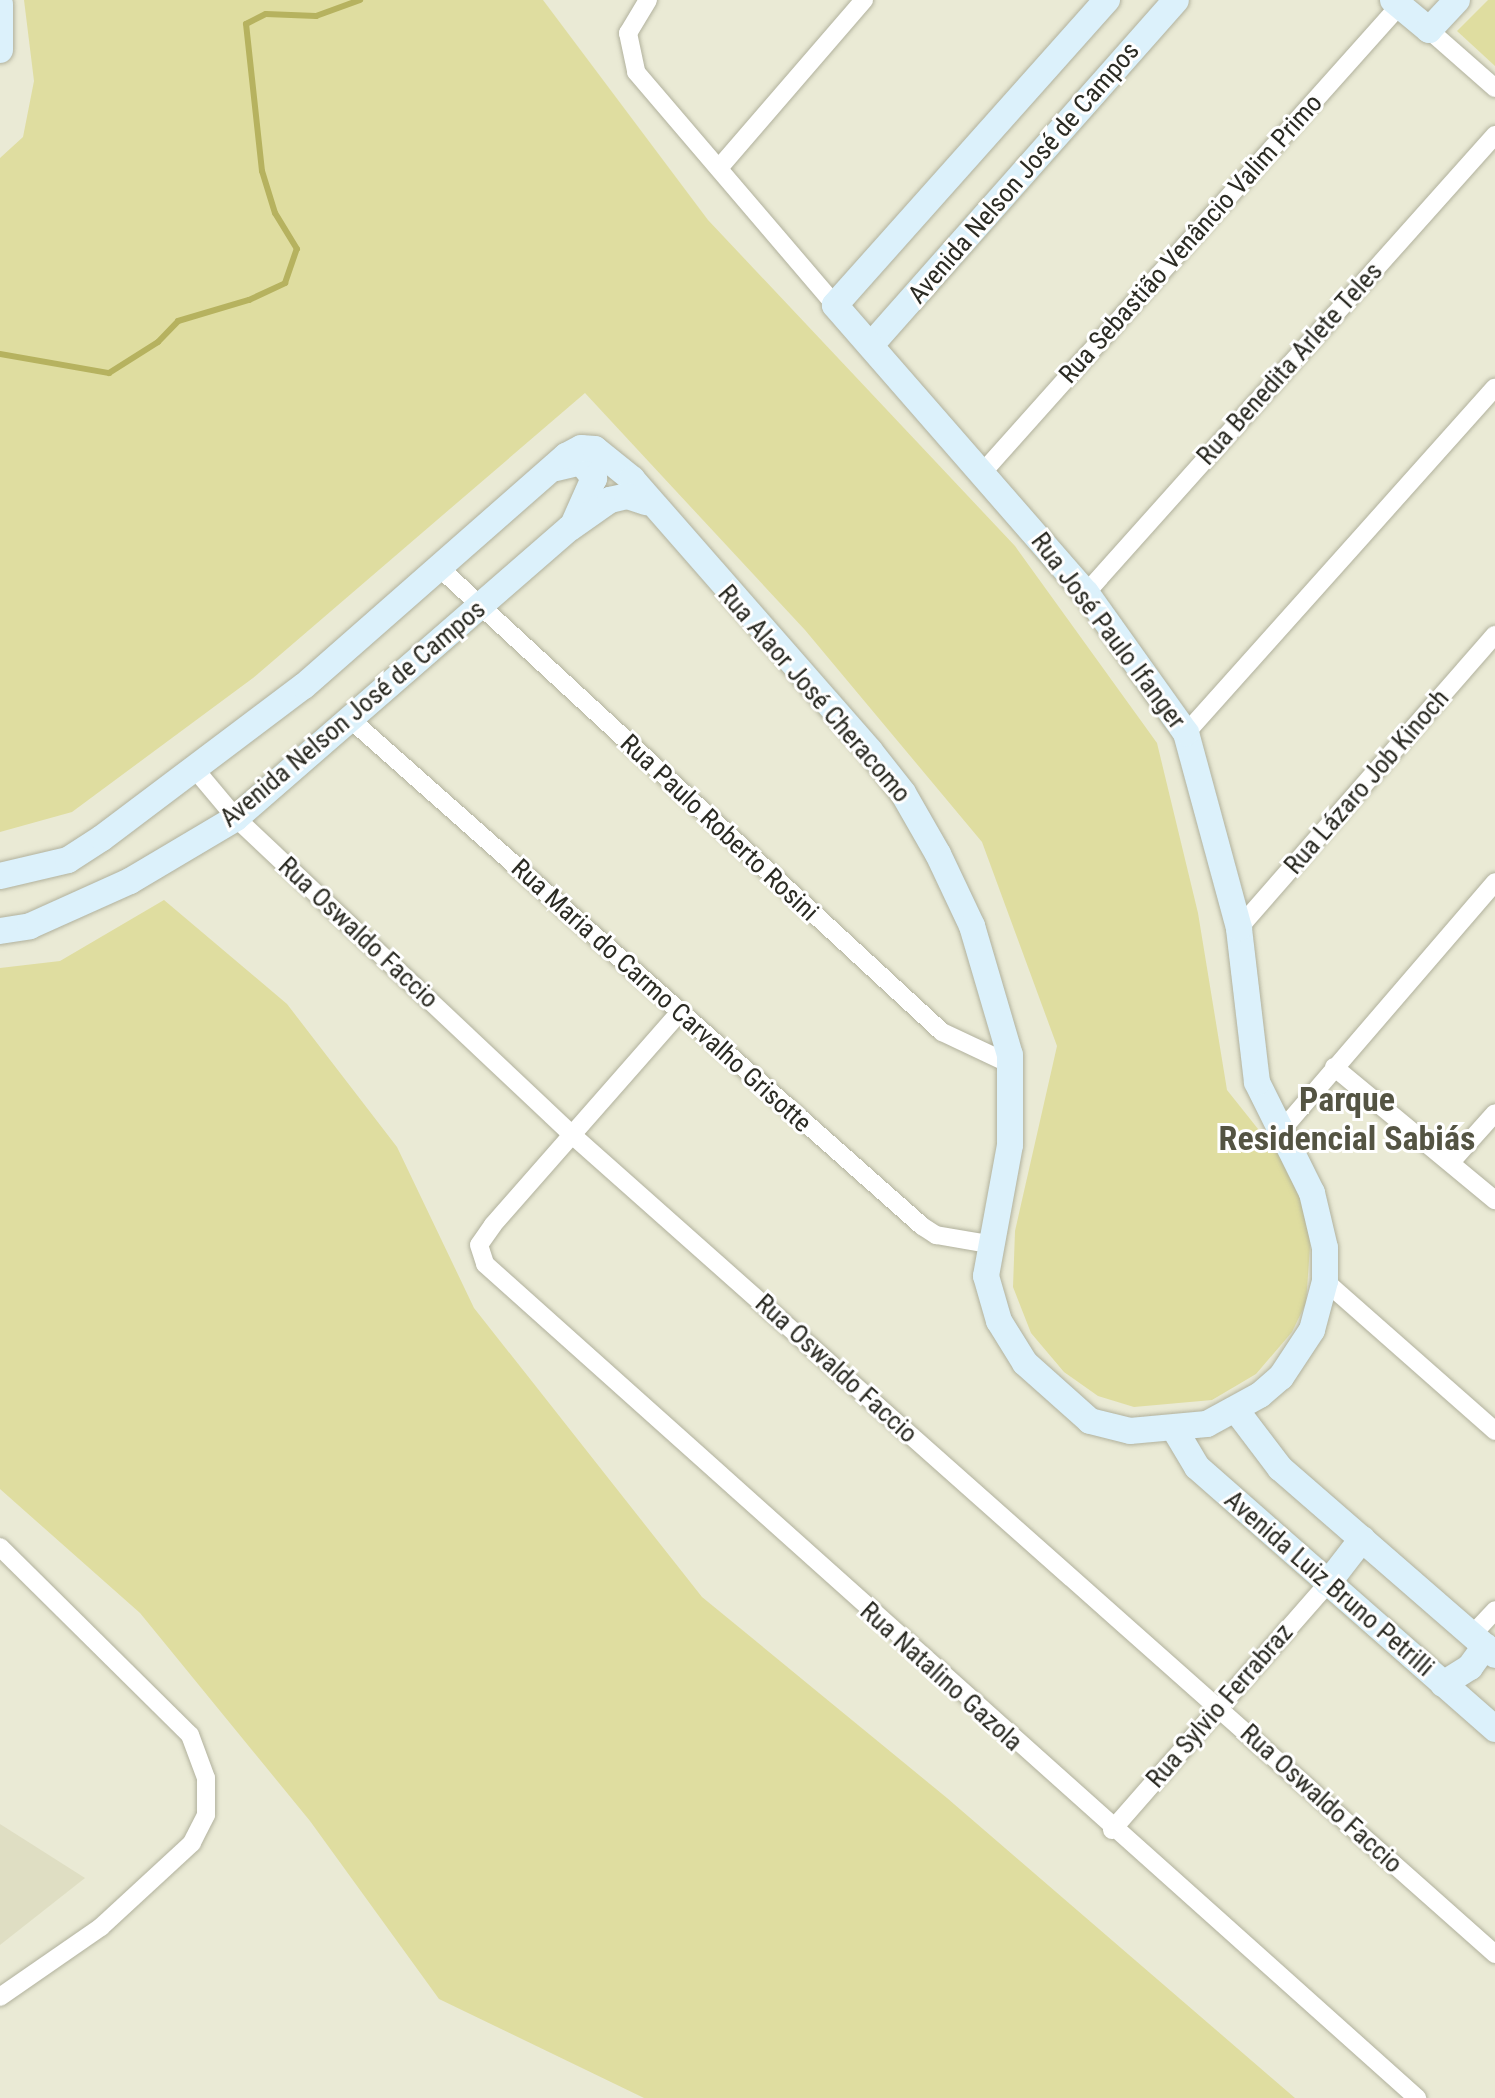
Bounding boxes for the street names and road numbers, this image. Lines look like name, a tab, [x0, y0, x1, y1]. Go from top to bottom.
street label: Avenida Nelson José de Campos	[902, 36, 1146, 310]
street label: Rua Sebastião Venâncio Valim Primo	[1053, 88, 1329, 390]
street label: Rua Benedita Arlete Teles	[1191, 256, 1389, 472]
street label: Rua José Paulo Ifanger	[1024, 527, 1192, 735]
street label: Rua Alaor José Cheracomo	[711, 579, 917, 809]
street label: Avenida Nelson José de Campos	[214, 594, 492, 834]
street label: Rua Lázaro Job Kinoch	[1278, 683, 1456, 881]
street label: Rua Paulo Roberto Rosini	[614, 728, 824, 928]
street label: Rua Oswaldo Faccio	[272, 851, 444, 1015]
street label: Rua Maria do Carmo Carvalho Grisotte	[505, 853, 817, 1139]
street label: Rua Oswaldo Faccio	[749, 1288, 923, 1450]
street label: Avenida Luiz Bruno Petrilli	[1218, 1485, 1440, 1683]
street label: Rua Natalino Gazola	[853, 1596, 1029, 1758]
street label: Rua Sylvio Ferrabraz	[1140, 1617, 1300, 1795]
street label: Rua Oswaldo Faccio	[1234, 1718, 1408, 1880]

